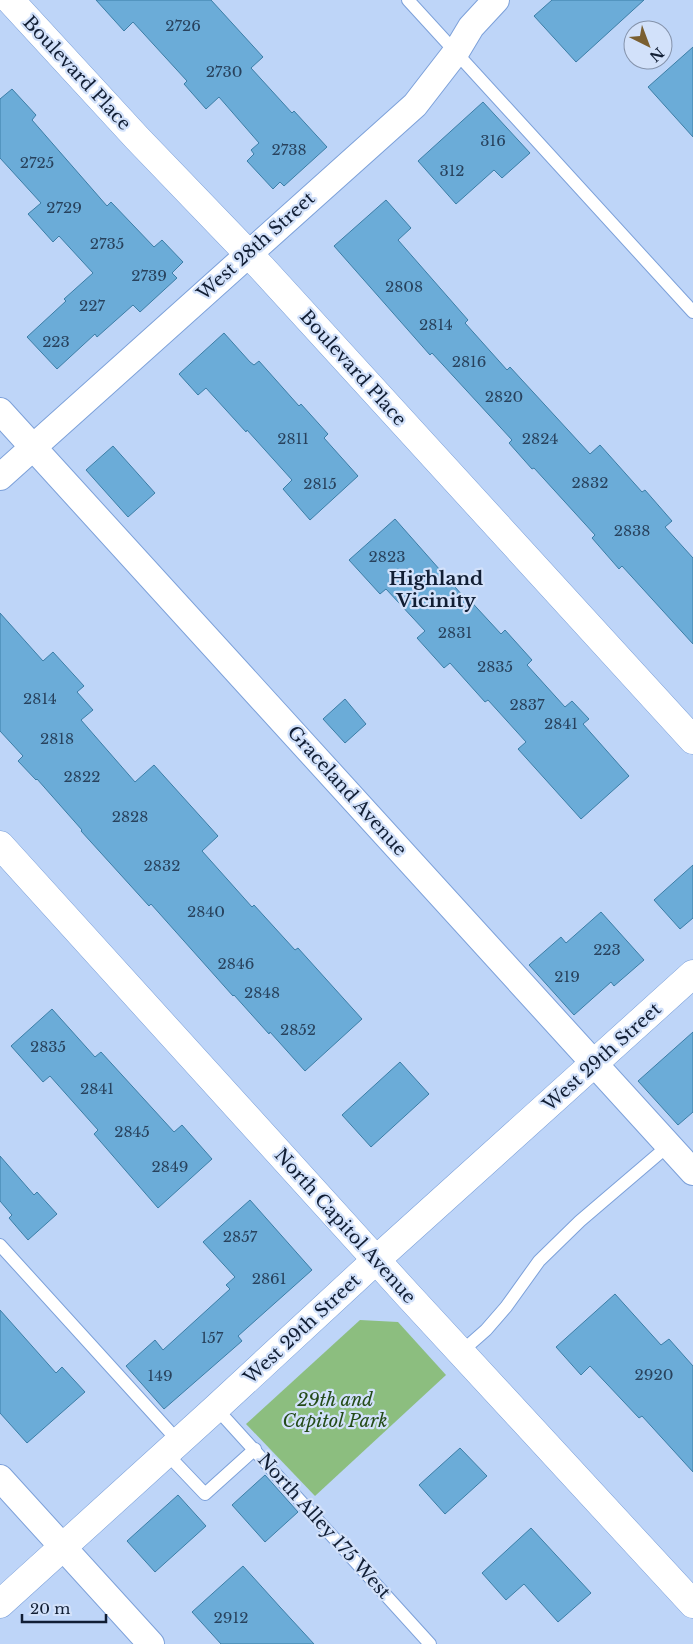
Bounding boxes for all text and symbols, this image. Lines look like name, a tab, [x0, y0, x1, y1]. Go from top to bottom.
street label: Boulevard Place	[18, 11, 136, 135]
house number: 2726	[165, 16, 201, 35]
north arrow	[623, 20, 673, 70]
text: N	[646, 44, 668, 66]
house number: 2730	[206, 62, 242, 81]
house number: 316	[480, 131, 506, 150]
house number: 2738	[271, 140, 307, 159]
house number: 2725	[20, 153, 54, 172]
house number: 312	[439, 161, 465, 180]
street label: West 28th Street	[192, 187, 320, 305]
house number: 2729	[46, 198, 82, 217]
house number: 2735	[90, 234, 124, 253]
house number: 2739	[131, 266, 167, 285]
house number: 2808	[385, 277, 423, 296]
house number: 227	[79, 296, 105, 315]
street label: Boulevard Place	[295, 306, 411, 430]
house number: 2814	[419, 315, 453, 334]
house number: 223	[42, 332, 70, 351]
house number: 2816	[452, 352, 486, 371]
house number: 2820	[485, 387, 523, 406]
house number: 2811	[277, 429, 309, 448]
house number: 2824	[522, 429, 558, 448]
house number: 2832	[572, 473, 608, 492]
house number: 2815	[303, 474, 337, 493]
house number: 2838	[614, 521, 650, 540]
house number: 2823	[369, 547, 405, 566]
district label: Highland Vicinity	[389, 567, 483, 612]
house number: 2831	[438, 623, 472, 642]
house number: 2835	[477, 657, 513, 676]
house number: 2814	[23, 689, 57, 708]
house number: 2837	[509, 695, 545, 714]
house number: 2841	[544, 714, 578, 733]
street label: Graceland Avenue	[283, 721, 411, 861]
house number: 2818	[40, 729, 74, 748]
house number: 2822	[64, 767, 100, 786]
house number: 2828	[112, 807, 148, 826]
house number: 2832	[144, 856, 180, 875]
house number: 2840	[187, 902, 225, 921]
house number: 223	[593, 940, 621, 959]
house number: 2846	[218, 954, 254, 973]
house number: 219	[554, 967, 580, 986]
house number: 2848	[244, 983, 280, 1002]
street label: West 29th Street	[538, 998, 666, 1116]
house number: 2852	[280, 1020, 316, 1039]
house number: 2835	[30, 1037, 66, 1056]
house number: 2841	[80, 1079, 114, 1098]
house number: 2845	[114, 1122, 150, 1141]
street label: North Capitol Avenue	[270, 1144, 420, 1308]
house number: 2849	[152, 1157, 188, 1176]
house number: 2857	[223, 1227, 258, 1246]
street label: West 29th Street	[238, 1269, 365, 1389]
house number: 2861	[252, 1269, 286, 1288]
house number: 157	[201, 1328, 224, 1347]
house number: 2920	[635, 1365, 673, 1384]
house number: 149	[147, 1366, 173, 1385]
park label: 29th and Capitol Park	[283, 1389, 387, 1432]
street label: North Alley 175 West	[253, 1449, 395, 1603]
scale bar	[22, 1592, 106, 1624]
text: 20 m	[30, 1599, 70, 1618]
house number: 2912	[214, 1608, 248, 1627]

